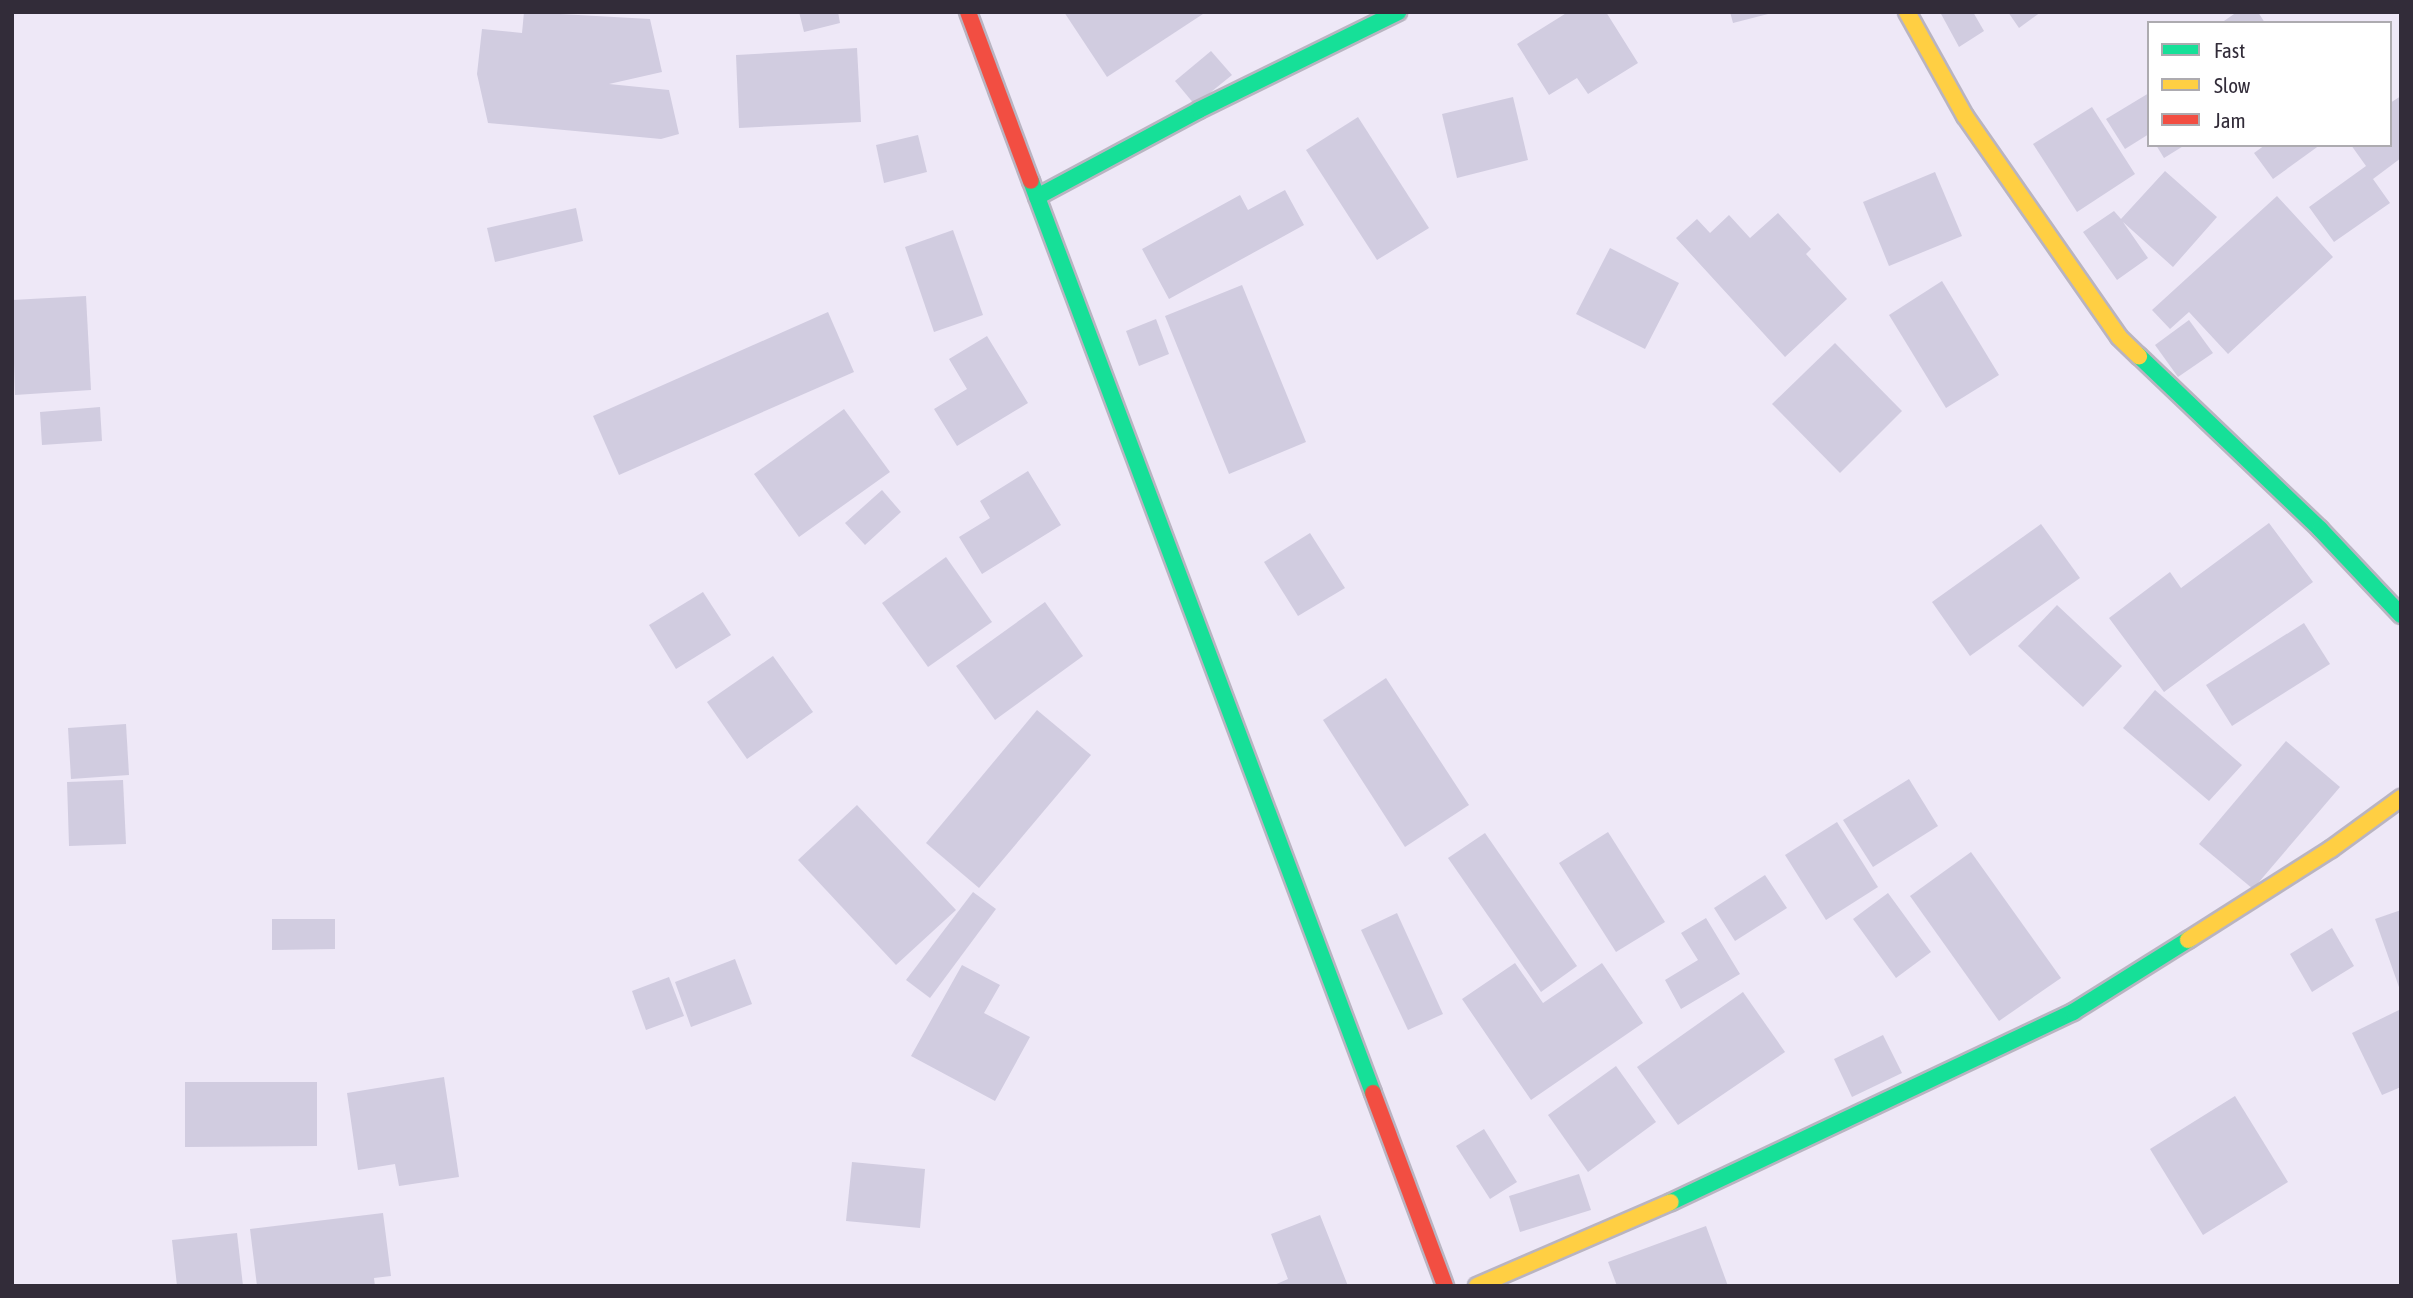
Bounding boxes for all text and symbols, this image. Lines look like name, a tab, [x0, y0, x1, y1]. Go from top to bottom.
legend	[2147, 21, 2392, 147]
text: Fast	[2214, 38, 2245, 62]
text: Slow	[2214, 73, 2250, 97]
text: Jam	[2214, 108, 2246, 132]

